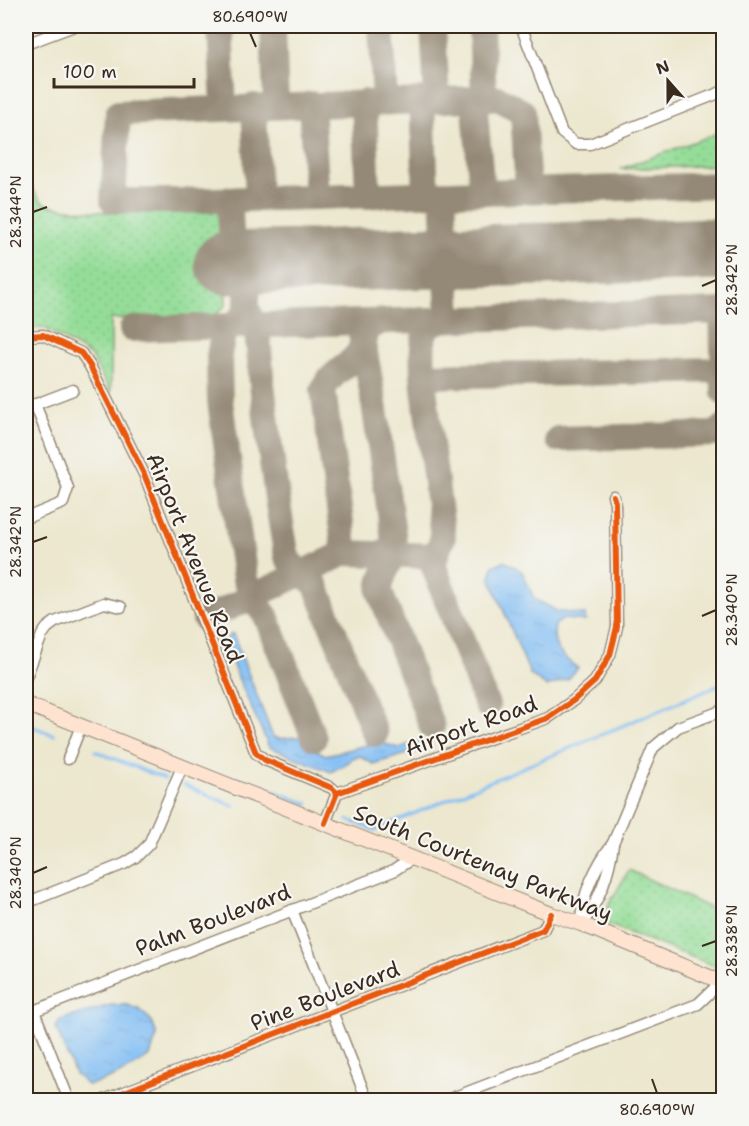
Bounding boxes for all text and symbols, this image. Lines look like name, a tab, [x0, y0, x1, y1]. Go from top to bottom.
text: 80.690°W	[212, 7, 288, 27]
scale bar	[54, 51, 194, 89]
north arrow	[638, 51, 698, 111]
text: N	[653, 55, 672, 80]
text: 100 m	[63, 60, 117, 84]
text: 28.344°N	[6, 175, 26, 249]
text: 28.342°N	[722, 244, 742, 316]
street label: Airport Avenue Road	[140, 449, 250, 667]
text: 28.342°N	[6, 506, 26, 578]
text: 28.340°N	[722, 573, 742, 647]
street label: Airport Road	[401, 689, 541, 763]
street label: South Courtenay Parkway	[349, 798, 617, 928]
text: 28.340°N	[6, 836, 26, 910]
street label: Palm Boulevard	[131, 877, 295, 963]
text: 28.338°N	[722, 905, 742, 977]
street label: Pine Boulevard	[246, 954, 404, 1038]
text: 80.690°W	[619, 1100, 695, 1120]

